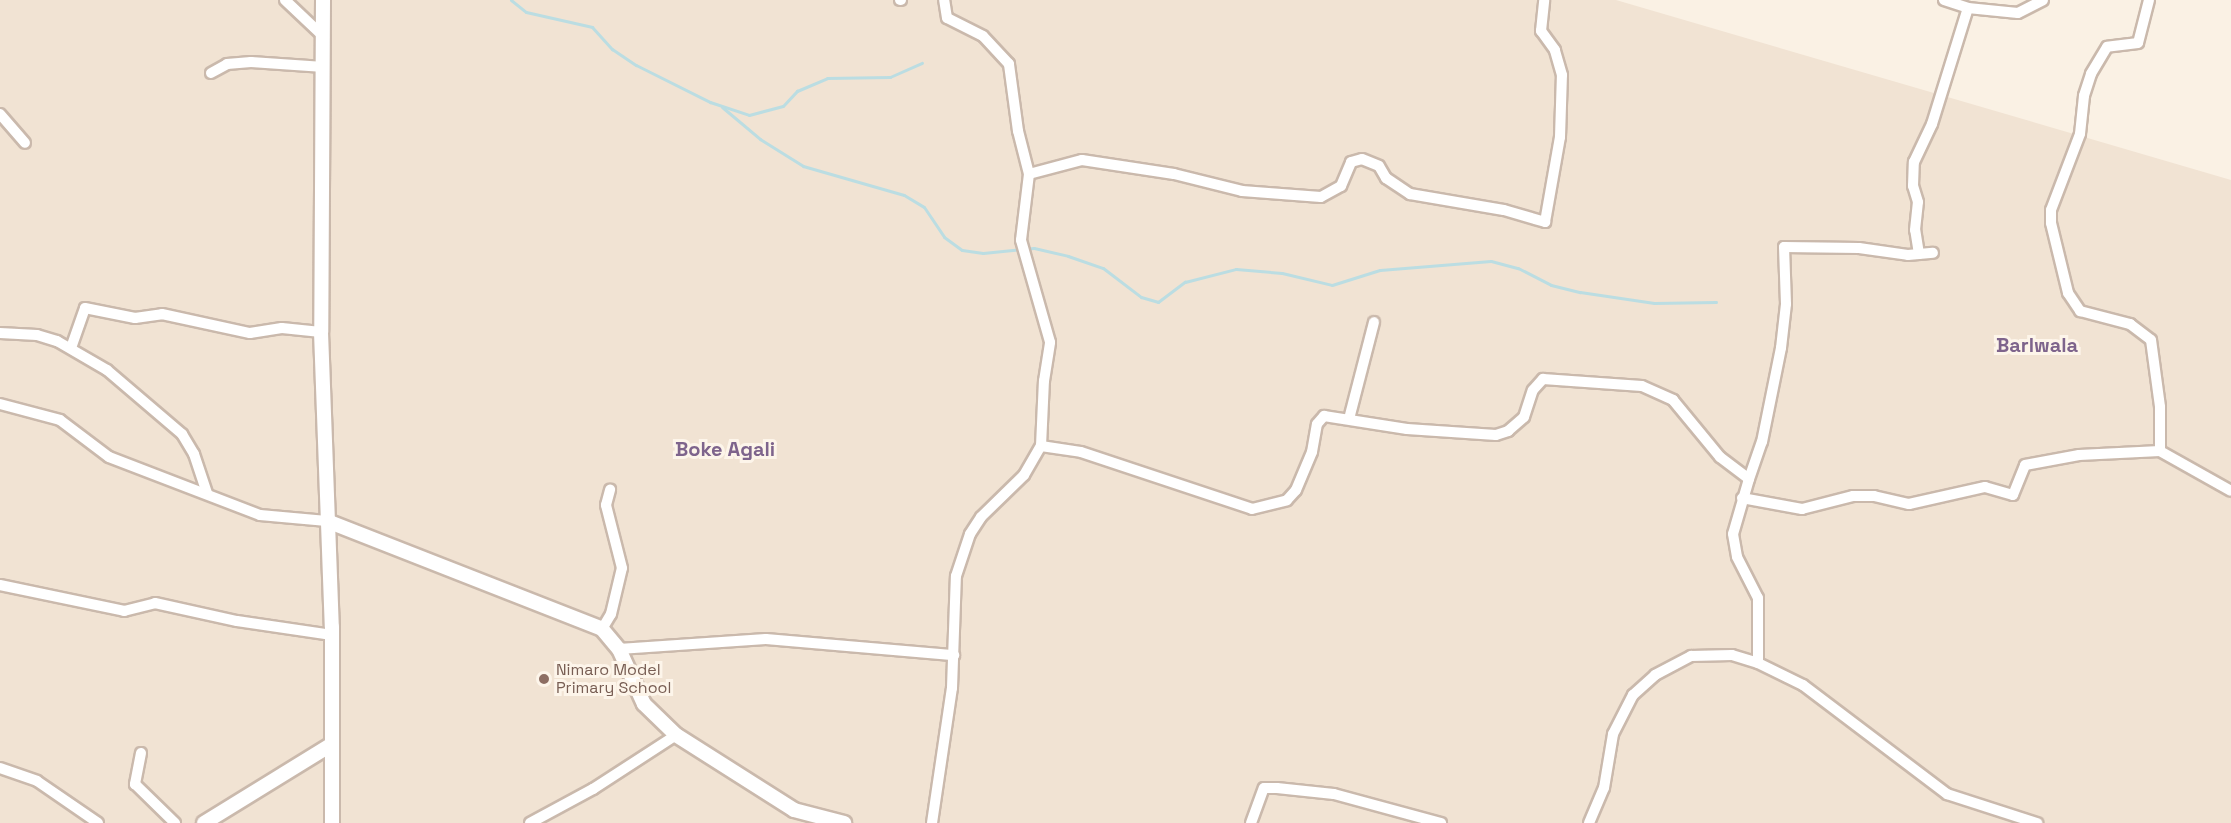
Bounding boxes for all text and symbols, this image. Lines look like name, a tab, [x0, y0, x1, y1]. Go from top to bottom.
district label: Barlwala	[1996, 333, 2078, 357]
district label: Boke Agali	[675, 437, 775, 461]
place label: Nimaro Model Primary School	[556, 660, 671, 698]
marker: Nimaro Model Primary School	[537, 672, 551, 686]

